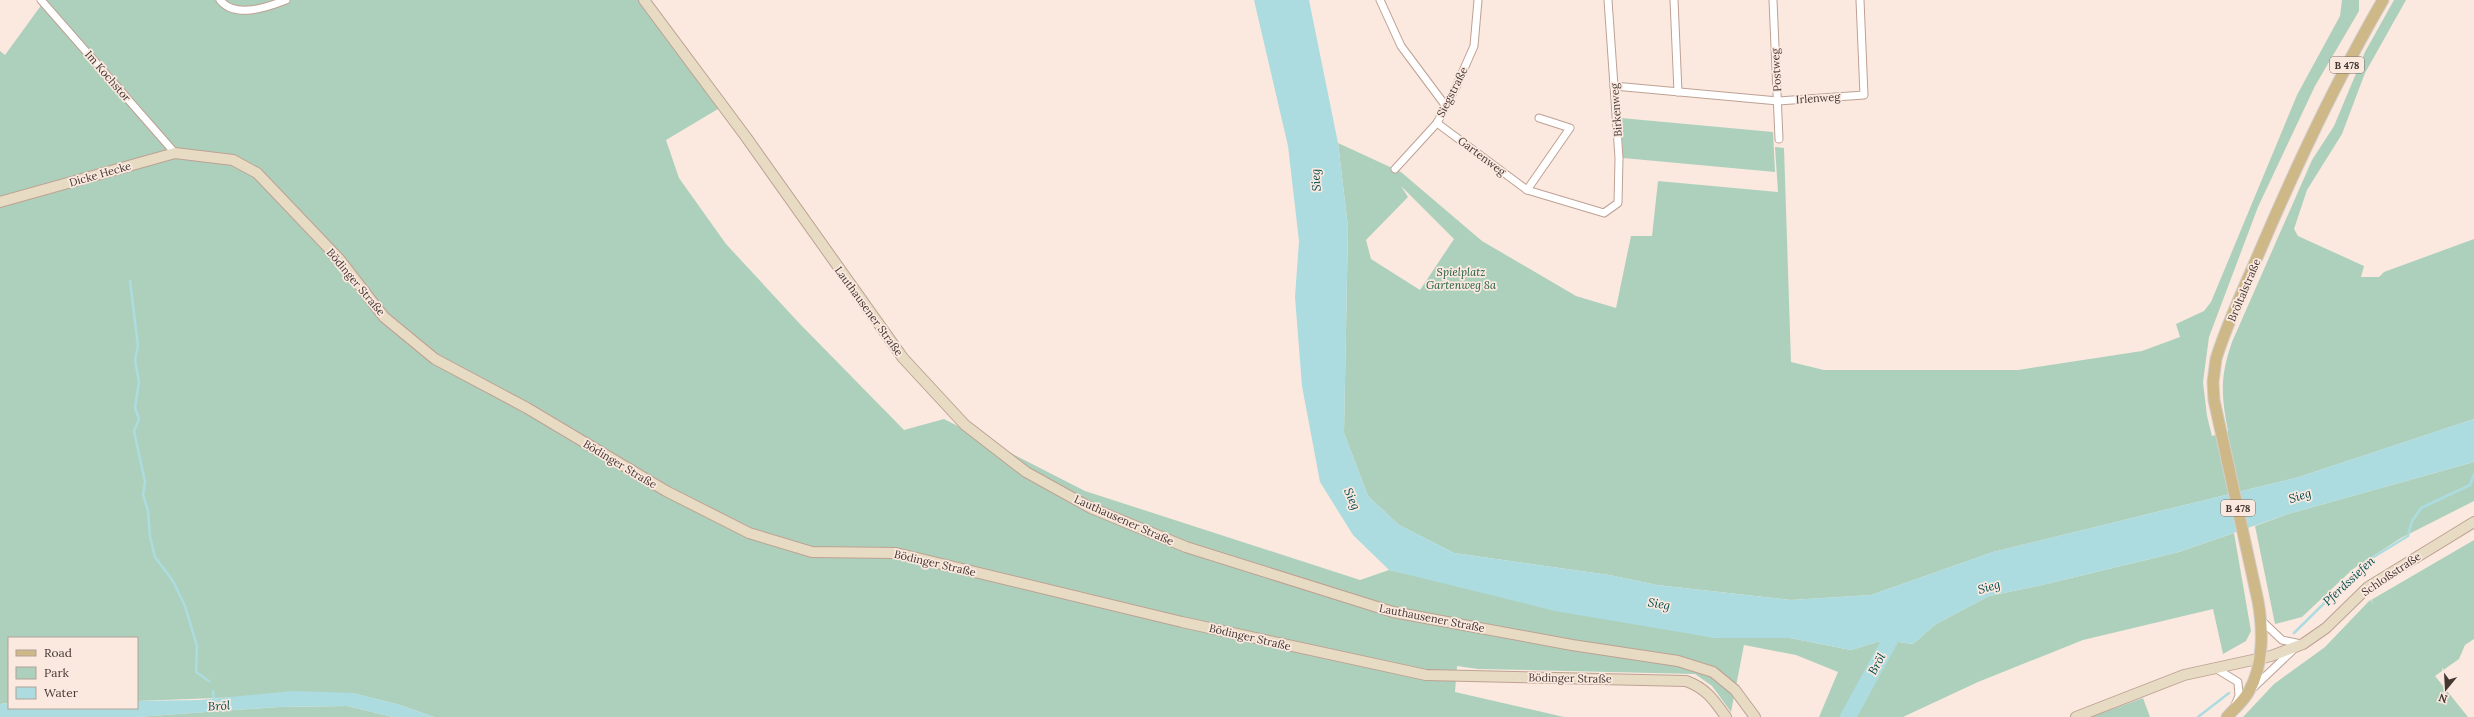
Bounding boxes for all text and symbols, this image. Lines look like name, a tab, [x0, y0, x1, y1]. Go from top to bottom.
street label: Postweg	[1768, 47, 1784, 92]
street label: Im Kochstor	[82, 48, 134, 105]
road number: B 478	[2330, 57, 2364, 73]
street label: Siegstraße	[1433, 65, 1471, 119]
street label: Birkenweg	[1607, 82, 1625, 137]
street label: Irlenweg	[1795, 89, 1842, 107]
street label: Gartenweg	[1455, 133, 1509, 179]
street label: Dicke Hecke	[67, 158, 133, 190]
water label: Sieg	[1307, 168, 1324, 192]
street label: Bödinger Straße	[324, 246, 388, 319]
street label: Bröltalstraße	[2224, 256, 2264, 324]
street label: Lauthausener Straße	[832, 263, 906, 359]
park label: Spielplatz Gartenweg 8a	[1426, 265, 1497, 292]
street label: Bödinger Straße	[581, 436, 659, 492]
water label: Sieg	[1341, 485, 1364, 512]
water label: Sieg	[2287, 485, 2313, 506]
street label: Lauthausener Straße	[1072, 492, 1176, 548]
road number: B 478	[2221, 500, 2255, 516]
street label: Bödinger Straße	[893, 547, 977, 579]
street label: Schloßstraße	[2359, 549, 2423, 599]
water label: Pferdssiefen	[2320, 552, 2378, 608]
water label: Sieg	[1976, 576, 2002, 597]
water label: Sieg	[1647, 594, 1672, 613]
street label: Lauthausener Straße	[1378, 601, 1486, 635]
street label: Bödinger Straße	[1208, 621, 1292, 653]
legend	[8, 637, 138, 709]
text: Road	[44, 645, 72, 660]
water label: Bröl	[1865, 650, 1889, 677]
text: Park	[44, 665, 70, 680]
north arrow	[2426, 669, 2466, 709]
street label: Bödinger Straße	[1528, 670, 1612, 686]
text: Water	[44, 685, 79, 700]
text: N	[2436, 690, 2449, 706]
water label: Bröl	[207, 697, 231, 714]

